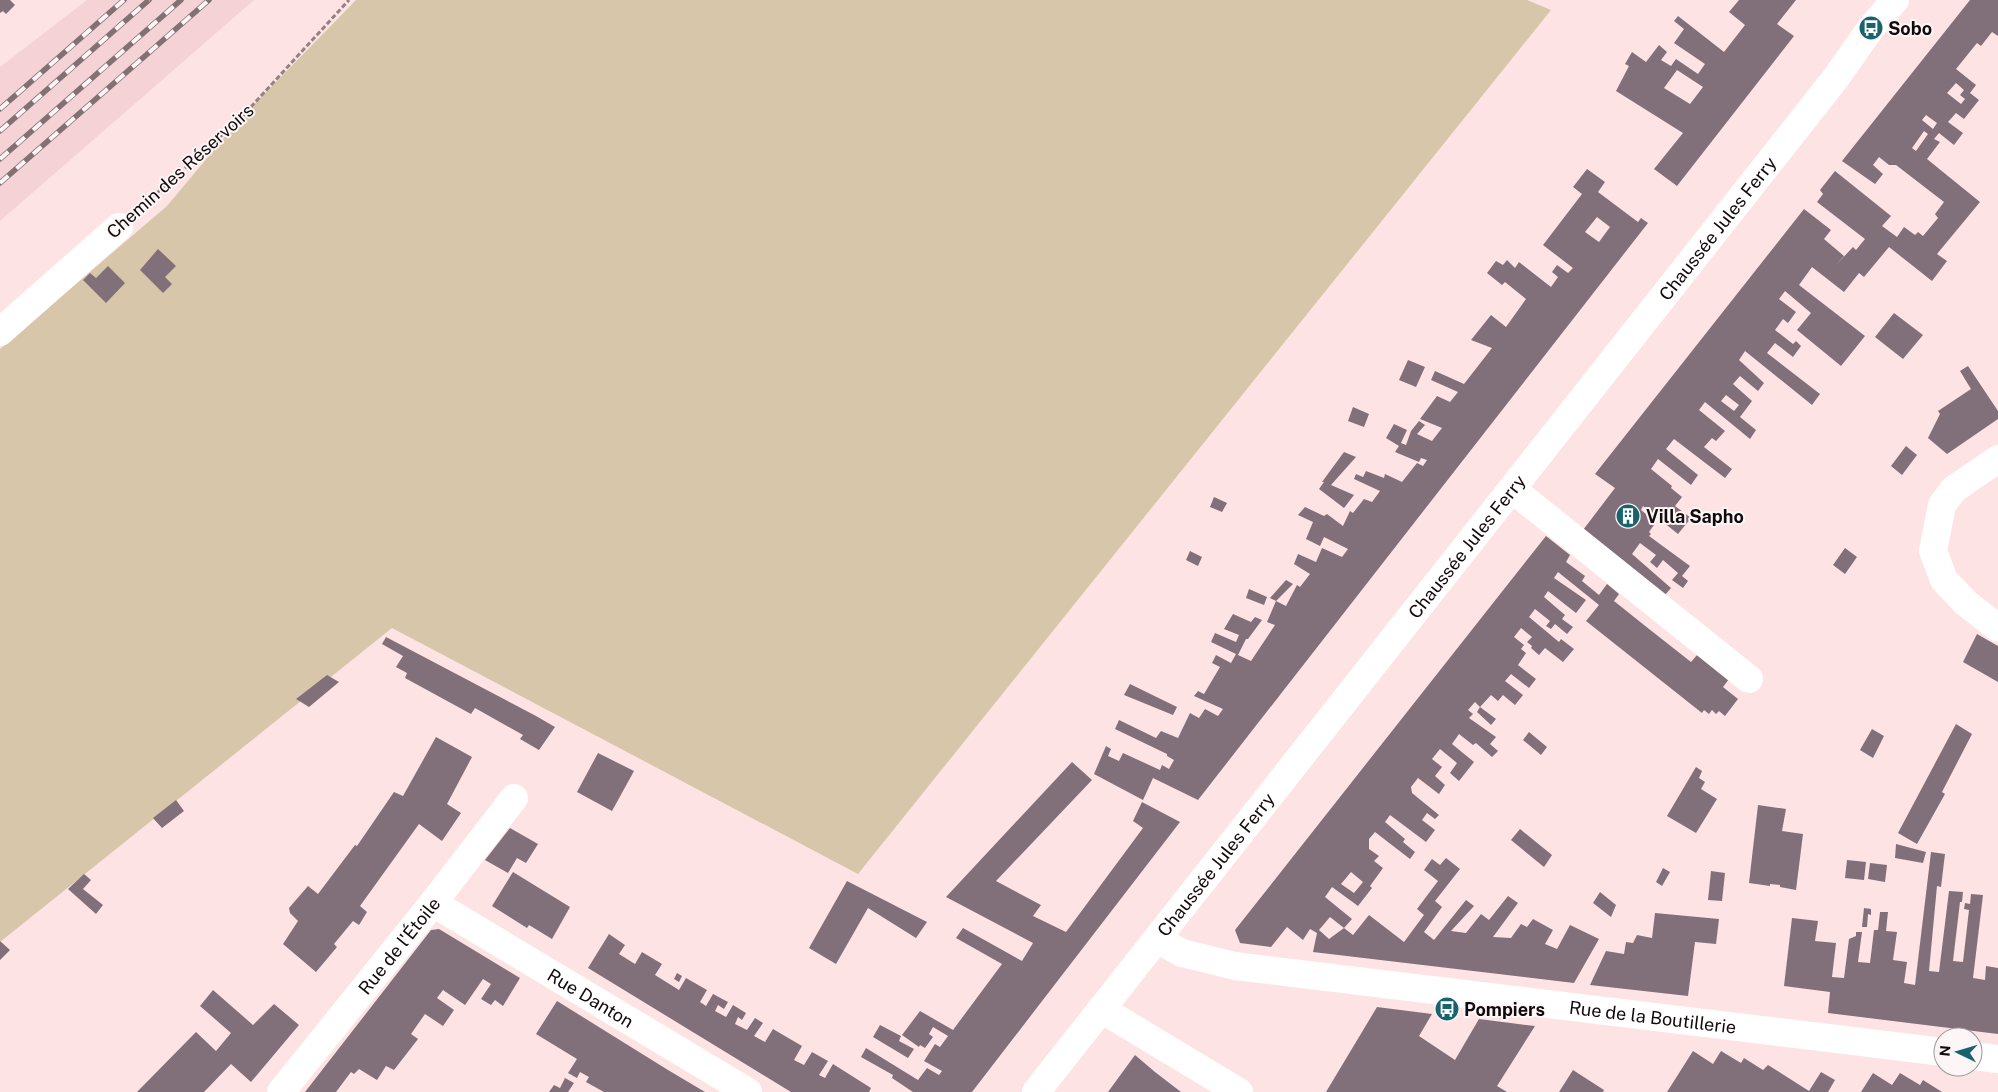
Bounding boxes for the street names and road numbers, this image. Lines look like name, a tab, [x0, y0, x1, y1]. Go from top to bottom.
street label: Chemin des Réservoirs	[102, 100, 258, 242]
street label: Chaussée Jules Ferry	[1654, 152, 1780, 304]
street label: Chaussée Jules Ferry	[1403, 470, 1530, 622]
street label: Chaussée Jules Ferry	[1153, 788, 1279, 940]
street label: Rue de l'Étoile	[354, 893, 444, 998]
street label: Rue Danton	[544, 964, 638, 1032]
street label: Rue de la Boutillerie	[1568, 996, 1737, 1037]

